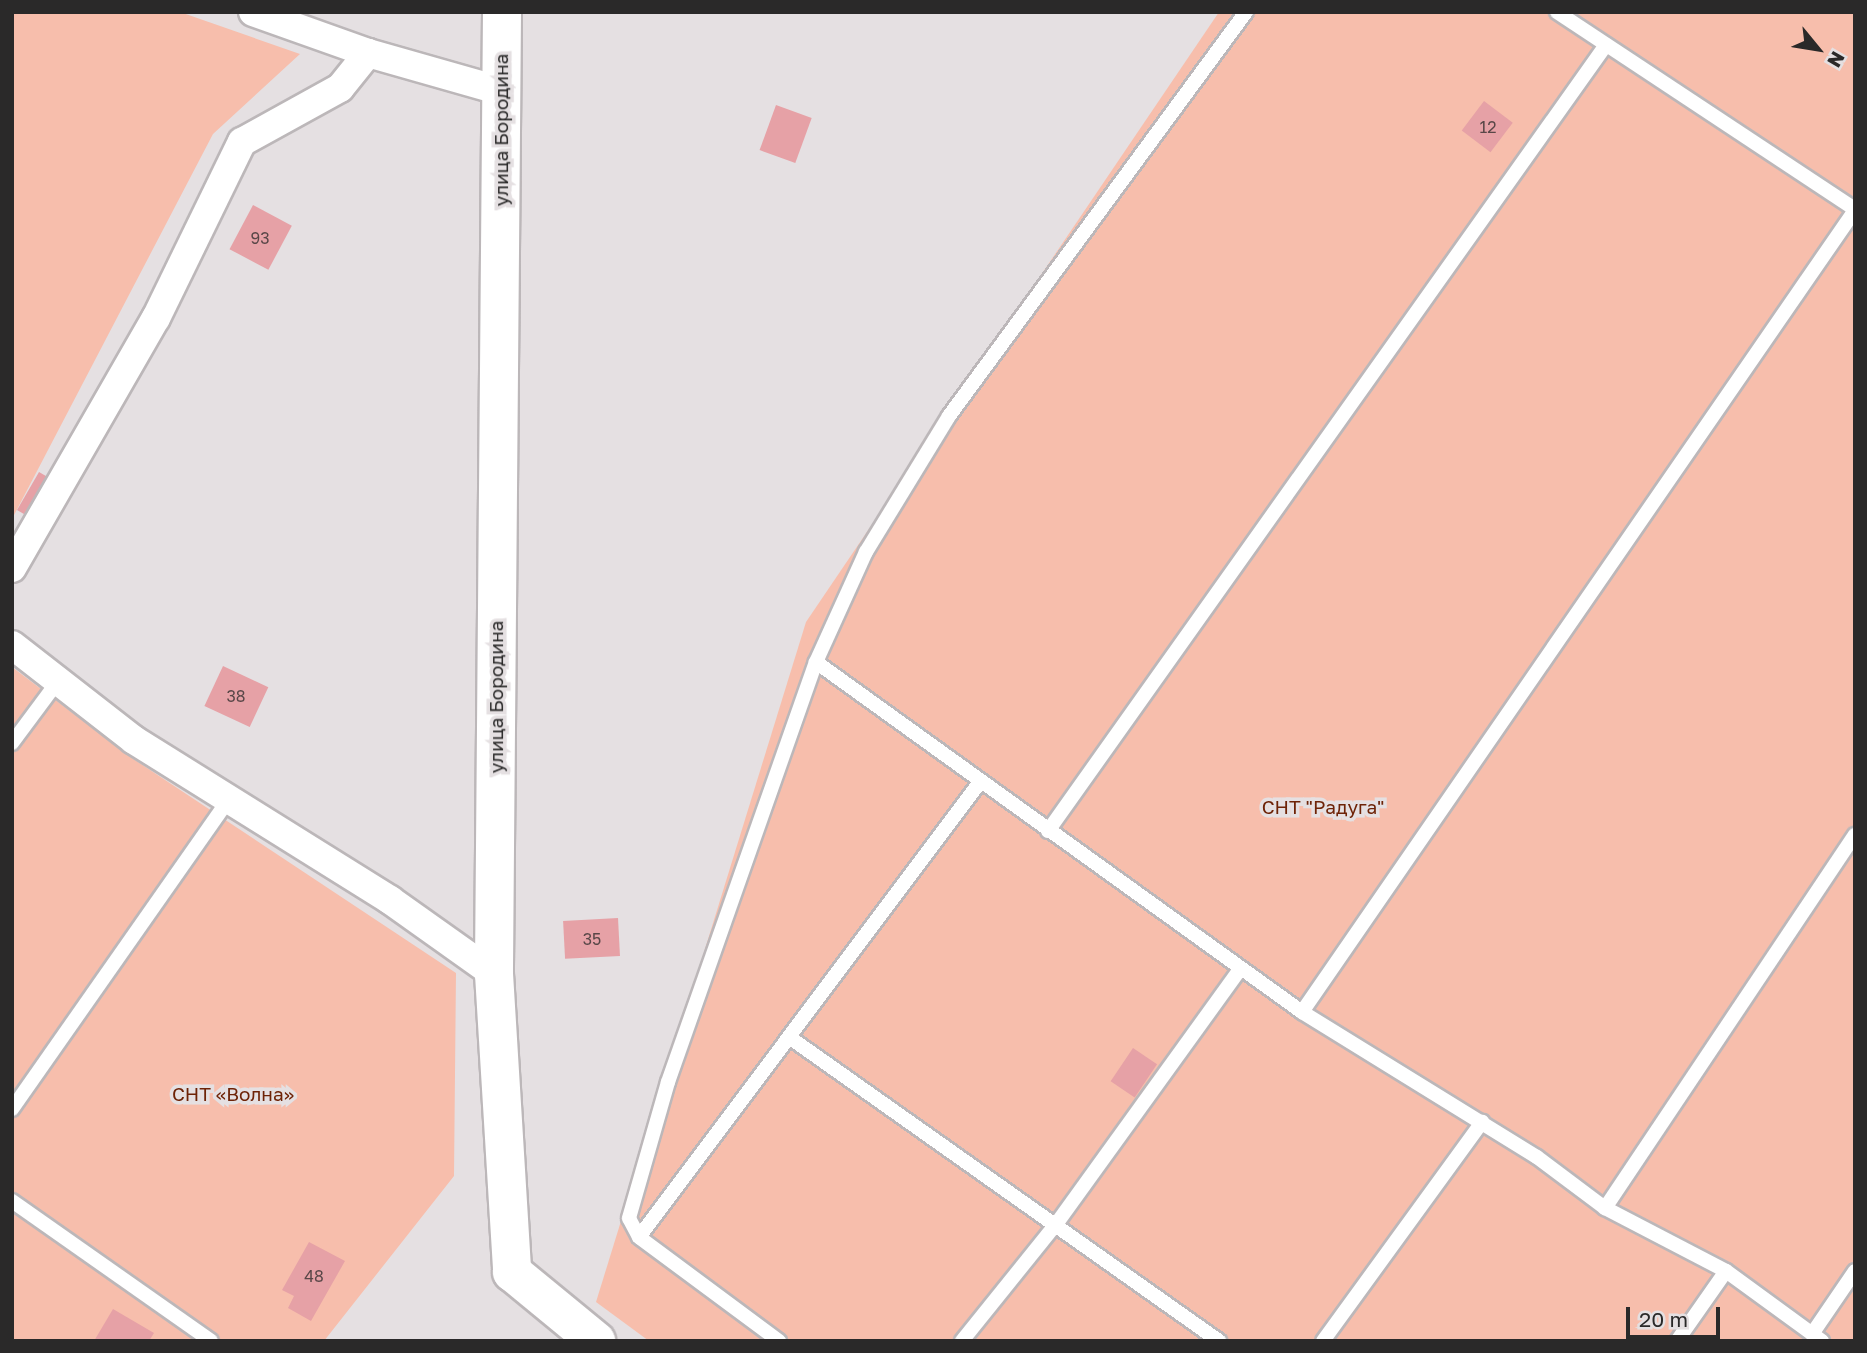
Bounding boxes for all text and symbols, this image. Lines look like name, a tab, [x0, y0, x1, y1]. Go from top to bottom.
north arrow	[1783, 14, 1853, 84]
text: N	[1823, 48, 1850, 72]
street label: улица Бородина	[490, 54, 512, 206]
house number: 12	[1479, 117, 1497, 137]
house number: 93	[250, 228, 270, 248]
street label: улица Бородина	[485, 621, 507, 773]
house number: 38	[226, 686, 246, 706]
park label: СНТ "Радуга"	[1262, 796, 1384, 818]
house number: 35	[583, 929, 601, 949]
park label: СНТ «Волна»	[172, 1083, 294, 1105]
house number: 48	[304, 1266, 324, 1286]
scale bar	[1629, 1294, 1724, 1338]
text: 20 m	[1639, 1306, 1688, 1332]

